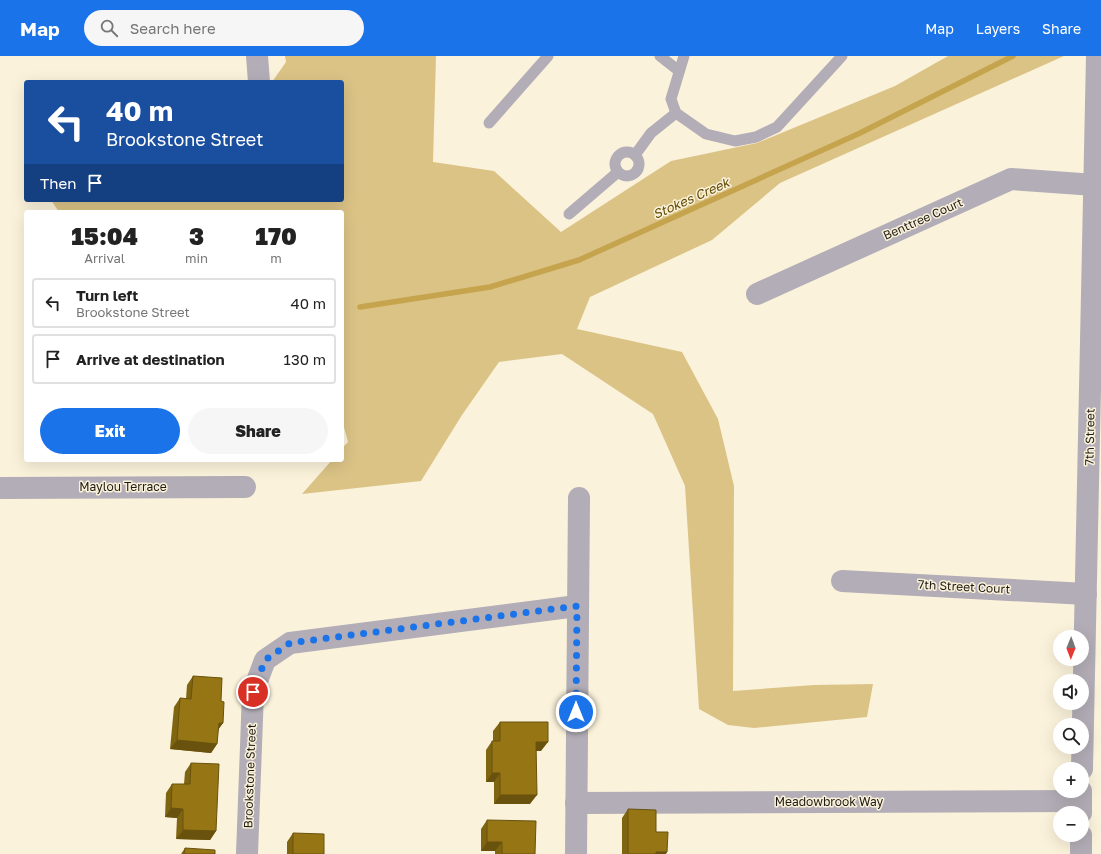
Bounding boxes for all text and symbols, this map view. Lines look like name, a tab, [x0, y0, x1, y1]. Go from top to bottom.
search box	[84, 10, 364, 46]
text: Map	[20, 17, 60, 40]
icon: search	[98, 17, 120, 39]
text: Search here	[130, 19, 216, 37]
text: Map	[925, 20, 954, 37]
text: Layers	[976, 20, 1020, 37]
text: Share	[1042, 20, 1081, 37]
text: 40 m	[106, 94, 173, 127]
icon: left	[40, 96, 92, 148]
text: Brookstone Street	[106, 128, 264, 150]
icon: arrive	[84, 172, 106, 194]
water label: Stokes Creek	[650, 173, 733, 222]
text: Then	[40, 174, 76, 192]
street label: Benttree Court	[881, 194, 965, 243]
text: 15:04	[71, 221, 138, 250]
text: 3	[189, 221, 204, 250]
text: 170	[255, 221, 297, 250]
text: Arrival	[84, 250, 125, 266]
text: min	[185, 250, 208, 266]
text: m	[270, 250, 282, 266]
text: Turn left	[76, 286, 138, 304]
icon: left	[42, 292, 64, 314]
text: 40 m	[291, 294, 326, 312]
text: Brookstone Street	[76, 304, 190, 320]
icon: arrive	[42, 348, 64, 370]
text: Arrive at destination	[76, 350, 225, 368]
text: 130 m	[284, 350, 326, 368]
button: Exit	[40, 408, 180, 454]
button: Share	[188, 408, 328, 454]
street label: 7th Street	[1082, 408, 1098, 466]
street label: Maylou Terrace	[79, 479, 167, 494]
street label: 7th Street Court	[917, 577, 1011, 596]
north arrow	[1053, 630, 1089, 666]
map controls	[1053, 630, 1089, 842]
button: sound	[1053, 674, 1089, 710]
pin	[236, 675, 270, 709]
icon: arrive	[242, 681, 264, 703]
position arrow	[555, 691, 597, 733]
button: search	[1053, 718, 1089, 754]
street label: Brookstone Street	[240, 723, 259, 829]
button: +	[1053, 762, 1089, 798]
street label: Meadowbrook Way	[775, 794, 884, 809]
button: −	[1053, 806, 1089, 842]

